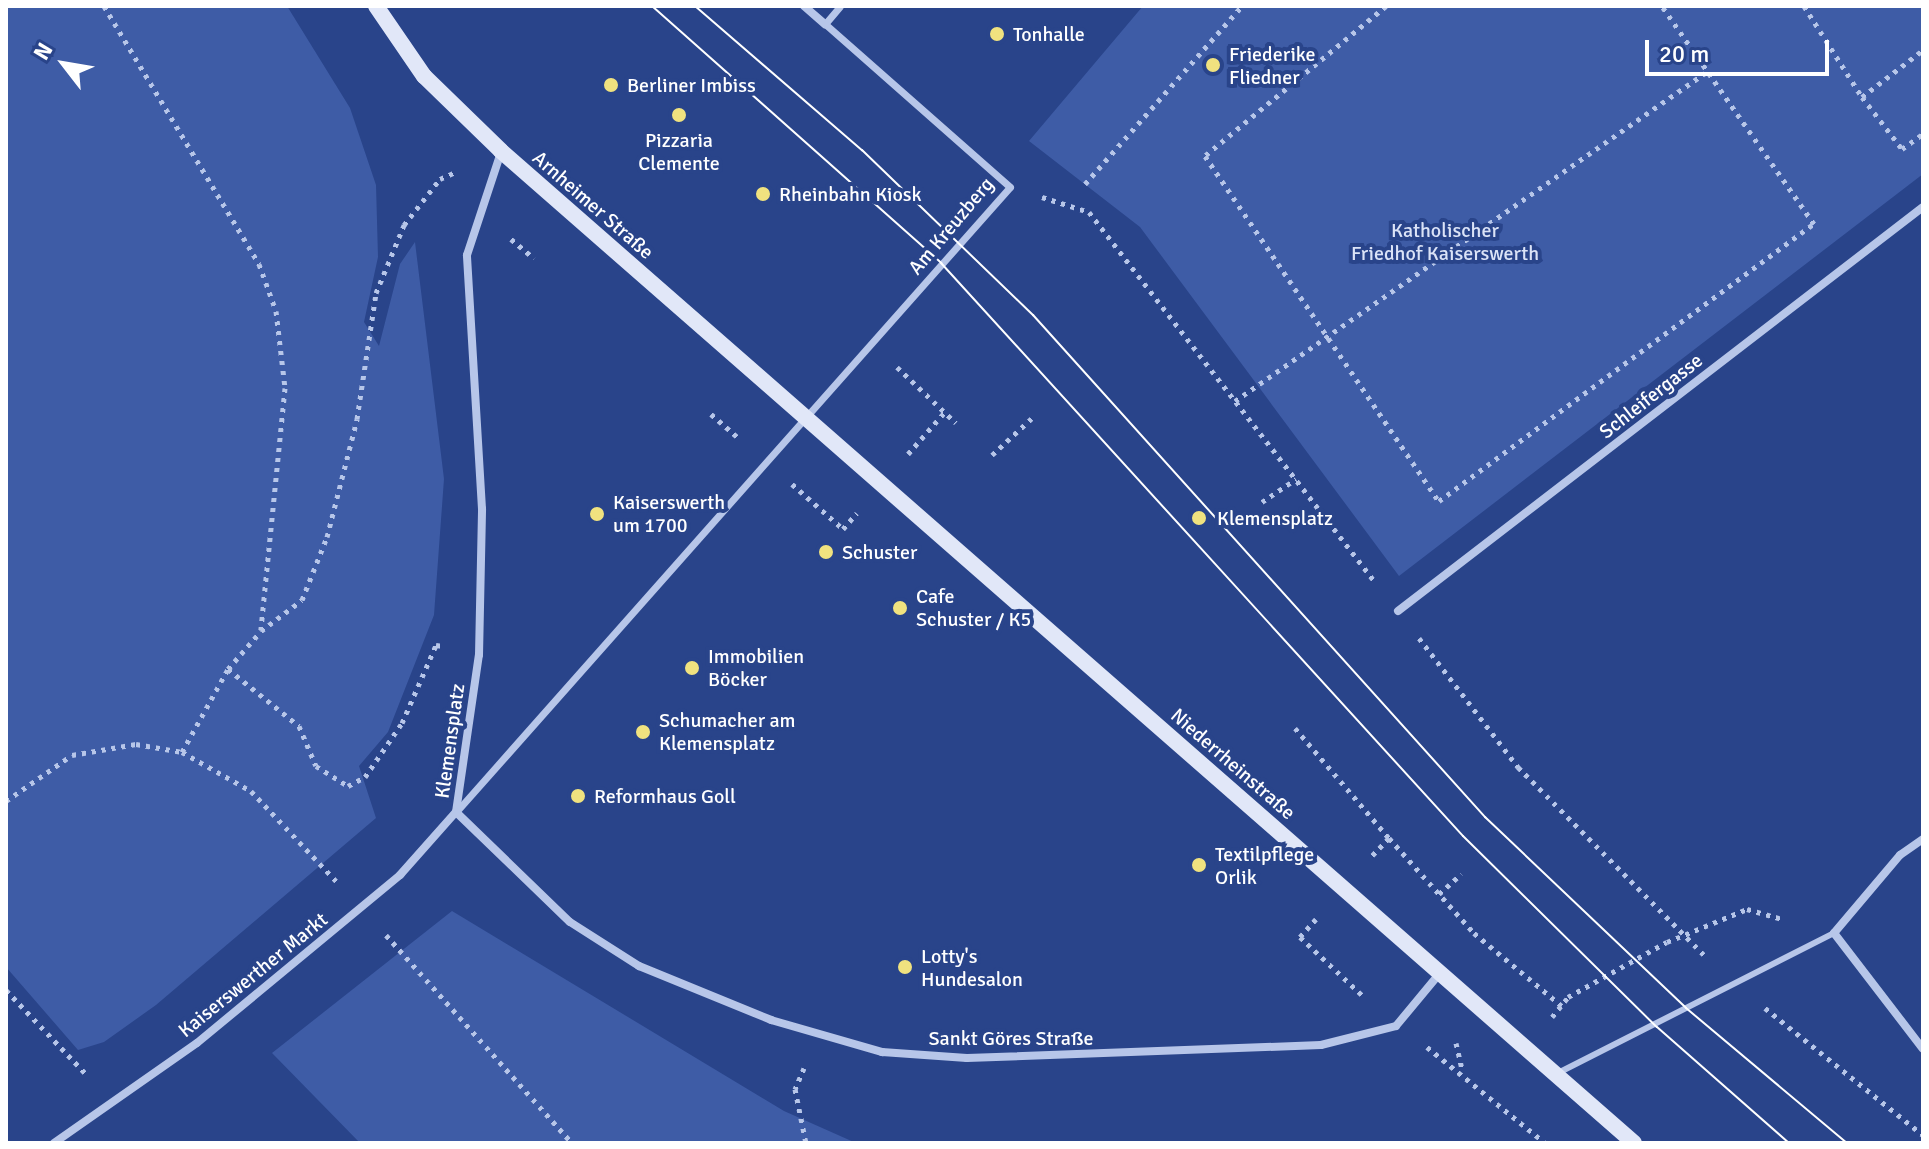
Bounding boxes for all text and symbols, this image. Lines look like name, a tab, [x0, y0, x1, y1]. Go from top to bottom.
place label: Tonhalle	[1013, 22, 1085, 46]
north arrow	[24, 24, 104, 104]
scale bar	[1649, 24, 1833, 74]
marker: Tonhalle	[988, 25, 1006, 43]
text: N	[27, 38, 59, 65]
text: 20 m	[1659, 39, 1709, 69]
place label: Friederike Fliedner	[1229, 42, 1315, 89]
marker: Friederike Fliedner	[1204, 56, 1222, 74]
place label: Berliner Imbiss	[627, 73, 756, 97]
marker: Berliner Imbiss	[602, 76, 620, 94]
marker: Pizzaria Clemente	[670, 106, 688, 124]
place label: Pizzaria Clemente	[638, 128, 720, 175]
street label: Arnheimer Straße	[528, 146, 658, 264]
street label: Am Kreuzberg	[903, 172, 999, 280]
place label: Rheinbahn Kiosk	[779, 182, 922, 206]
marker: Rheinbahn Kiosk	[754, 185, 772, 203]
park label: Katholischer Friedhof Kaiserswerth	[1351, 219, 1539, 266]
street label: Schleifergasse	[1595, 348, 1707, 444]
place label: Kaiserswerth um 1700	[613, 490, 725, 537]
marker: Kaiserswerth um 1700	[588, 505, 606, 523]
place label: Klemensplatz	[1217, 506, 1333, 530]
marker: Klemensplatz	[1188, 507, 1210, 529]
place label: Schuster	[842, 540, 917, 564]
marker: Schuster	[817, 543, 835, 561]
place label: Cafe Schuster / K5	[916, 584, 1031, 631]
marker: Cafe Schuster / K5	[891, 599, 909, 617]
place label: Immobilien Böcker	[708, 644, 804, 691]
marker: Immobilien Böcker	[683, 659, 701, 677]
street label: Klemensplatz	[430, 682, 470, 800]
street label: Niederrheinstraße	[1166, 703, 1300, 825]
place label: Schumacher am Klemensplatz	[659, 708, 796, 755]
marker: Schumacher am Klemensplatz	[634, 723, 652, 741]
place label: Reformhaus Goll	[594, 784, 736, 808]
marker: Reformhaus Goll	[569, 787, 587, 805]
place label: Textilpflege Orlik	[1215, 842, 1314, 889]
marker: Textilpflege Orlik	[1190, 856, 1208, 874]
street label: Kaiserswerther Markt	[174, 908, 332, 1042]
place label: Lotty's Hundesalon	[921, 944, 1023, 991]
marker: Lotty's Hundesalon	[896, 958, 914, 976]
street label: Sankt Göres Straße	[928, 1026, 1094, 1050]

